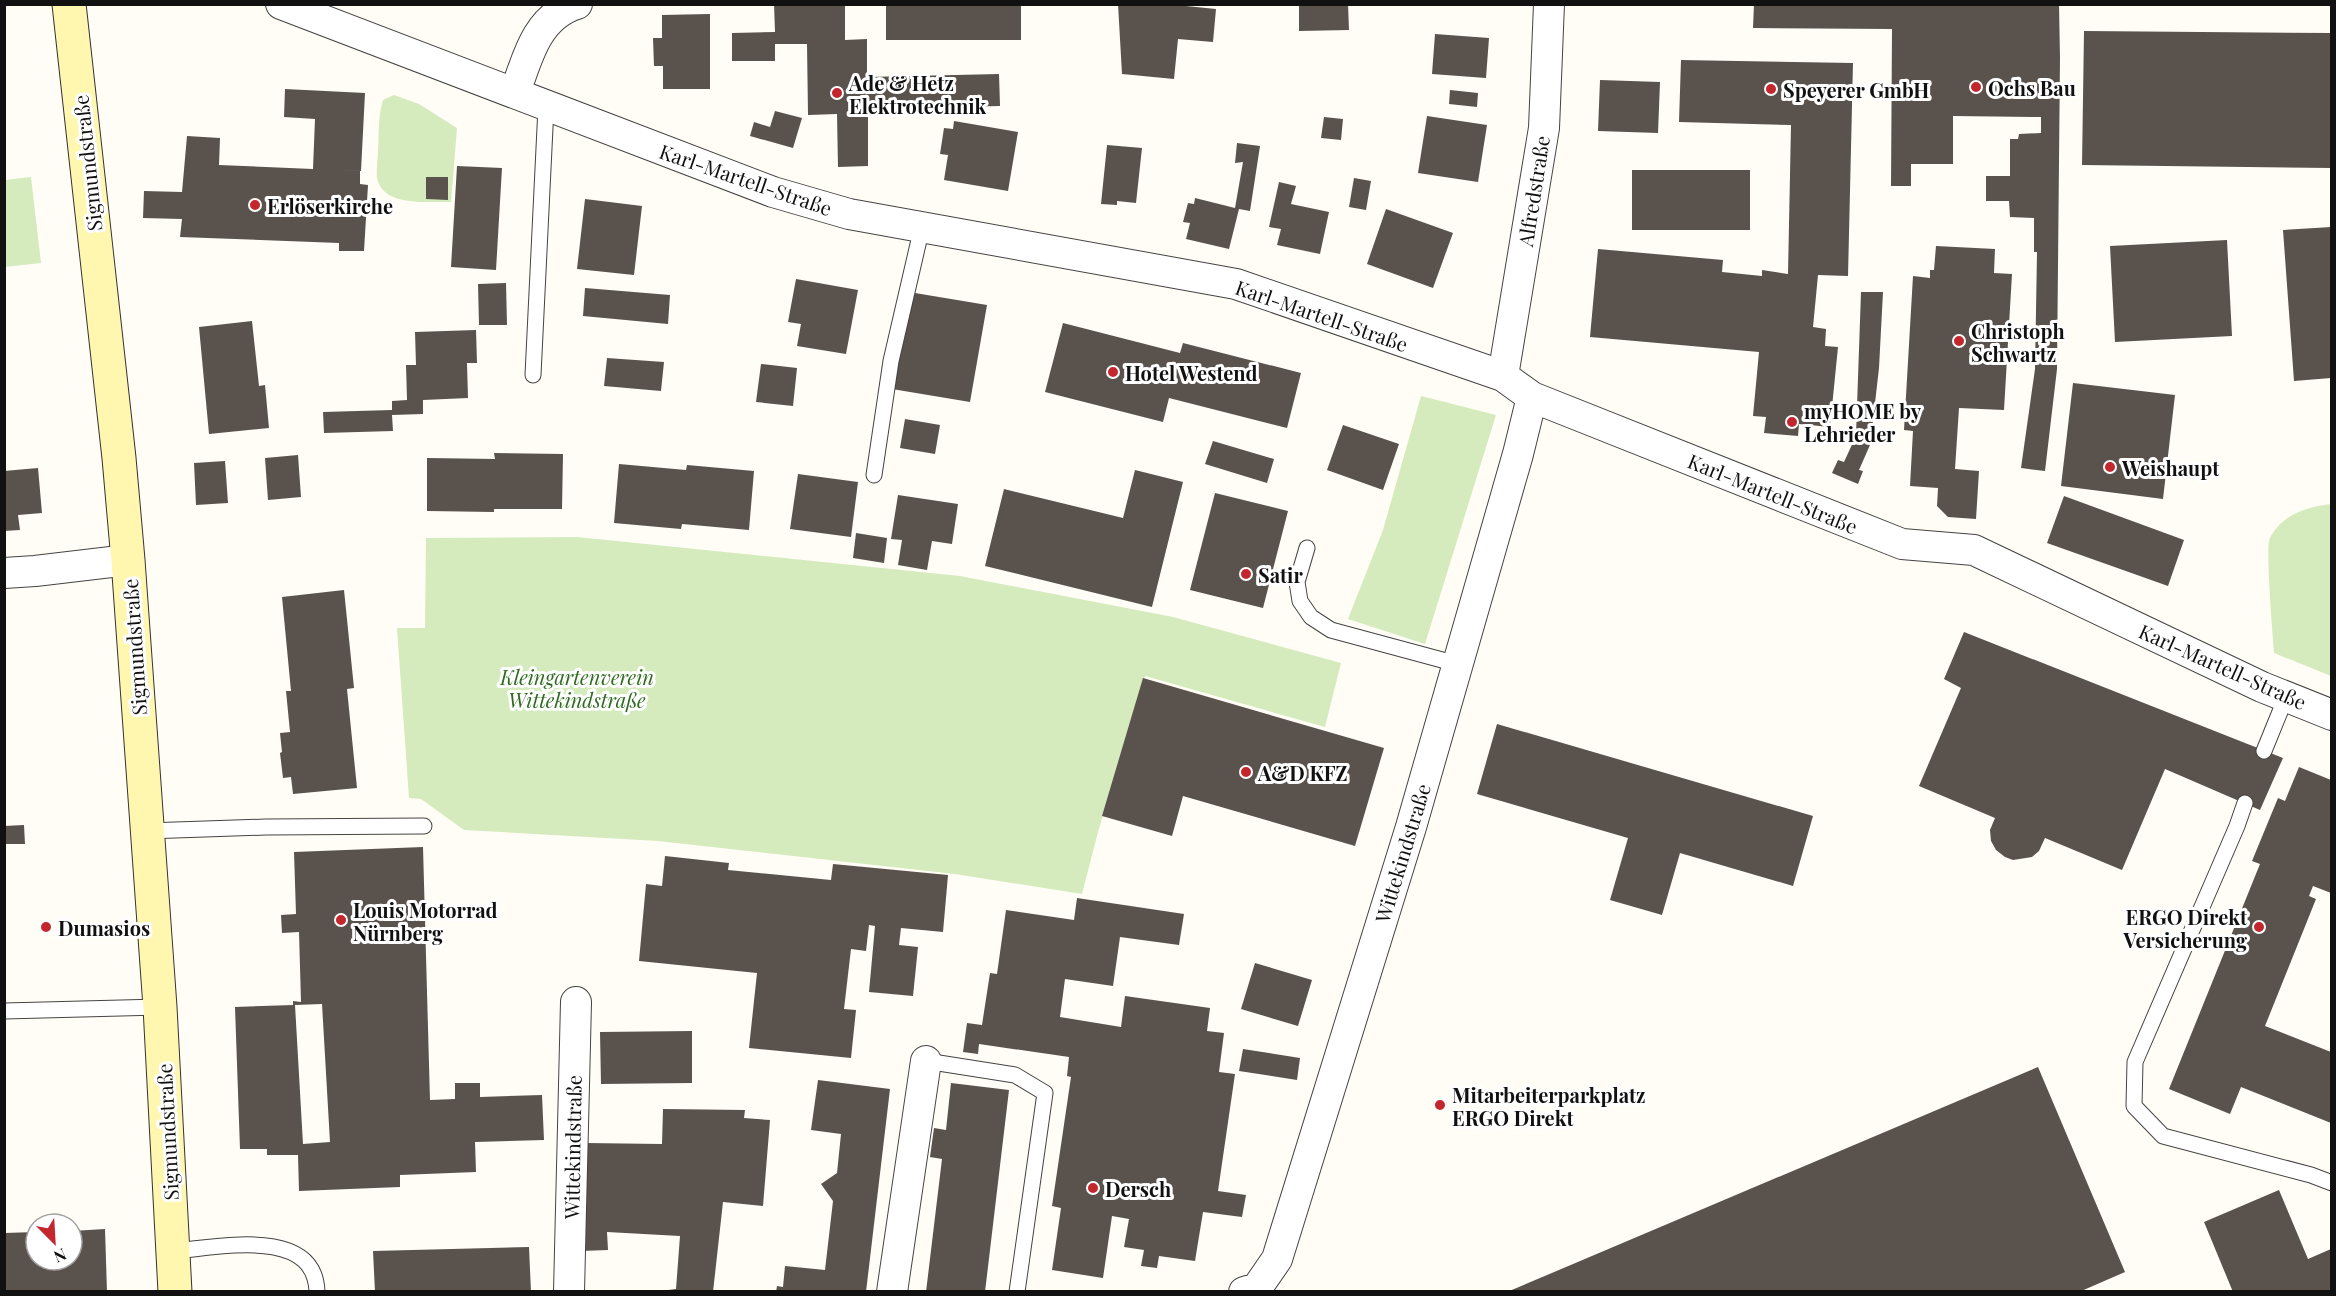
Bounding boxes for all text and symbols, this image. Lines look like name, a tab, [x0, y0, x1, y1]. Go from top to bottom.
place label: Ade & Hetz Elektrotechnik	[848, 69, 987, 119]
place label: Ochs Bau	[1988, 74, 2076, 101]
place label: Speyerer GmbH	[1783, 76, 1929, 103]
marker: Ochs Bau	[1969, 80, 1983, 94]
marker: Speyerer GmbH	[1764, 82, 1778, 96]
marker: Ade & Hetz Elektrotechnik	[830, 86, 844, 100]
street label: Sigmundstraße	[66, 94, 108, 232]
street label: Alfredstraße	[1511, 134, 1555, 249]
street label: Karl-Martell-Straße	[656, 137, 836, 221]
place label: Erlöserkirche	[267, 192, 393, 219]
marker: Erlöserkirche	[248, 198, 262, 212]
street label: Karl-Martell-Straße	[1232, 273, 1412, 357]
place label: Christoph Schwartz	[1971, 317, 2065, 367]
marker: Christoph Schwartz	[1952, 334, 1966, 348]
place label: Hotel Westend	[1125, 359, 1258, 386]
marker: Hotel Westend	[1106, 365, 1120, 379]
place label: myHOME by Lehrieder	[1804, 397, 1922, 447]
marker: myHOME by Lehrieder	[1785, 415, 1799, 429]
street label: Karl-Martell-Straße	[1684, 447, 1862, 539]
place label: Weishaupt	[2121, 454, 2220, 481]
marker: Weishaupt	[2103, 460, 2117, 474]
place label: Satir	[1258, 561, 1303, 588]
marker: Satir	[1239, 567, 1253, 581]
street label: Sigmundstraße	[116, 578, 152, 716]
street label: Karl-Martell-Straße	[2135, 617, 2311, 715]
park label: Kleingartenverein Wittekindstraße	[499, 663, 654, 713]
place label: A&D KFZ	[1257, 759, 1348, 786]
marker: A&D KFZ	[1239, 765, 1253, 779]
street label: Wittekindstraße	[1368, 780, 1436, 927]
place label: Louis Motorrad Nürnberg	[353, 896, 498, 946]
place label: ERGO Direkt Versicherung	[2122, 903, 2248, 953]
marker: Louis Motorrad Nürnberg	[334, 913, 348, 927]
place label: Dumasios	[58, 914, 150, 941]
marker: Dumasios	[39, 920, 53, 934]
marker: ERGO Direkt Versicherung	[2252, 920, 2266, 934]
street label: Sigmundstraße	[150, 1063, 184, 1201]
street label: Wittekindstraße	[557, 1075, 587, 1220]
place label: Mitarbeiterparkplatz ERGO Direkt	[1452, 1081, 1646, 1131]
marker: Mitarbeiterparkplatz ERGO Direkt	[1433, 1098, 1447, 1112]
place label: Dersch	[1105, 1175, 1171, 1202]
marker: Dersch	[1086, 1181, 1100, 1195]
north arrow	[24, 1212, 84, 1272]
text: N	[50, 1244, 70, 1268]

